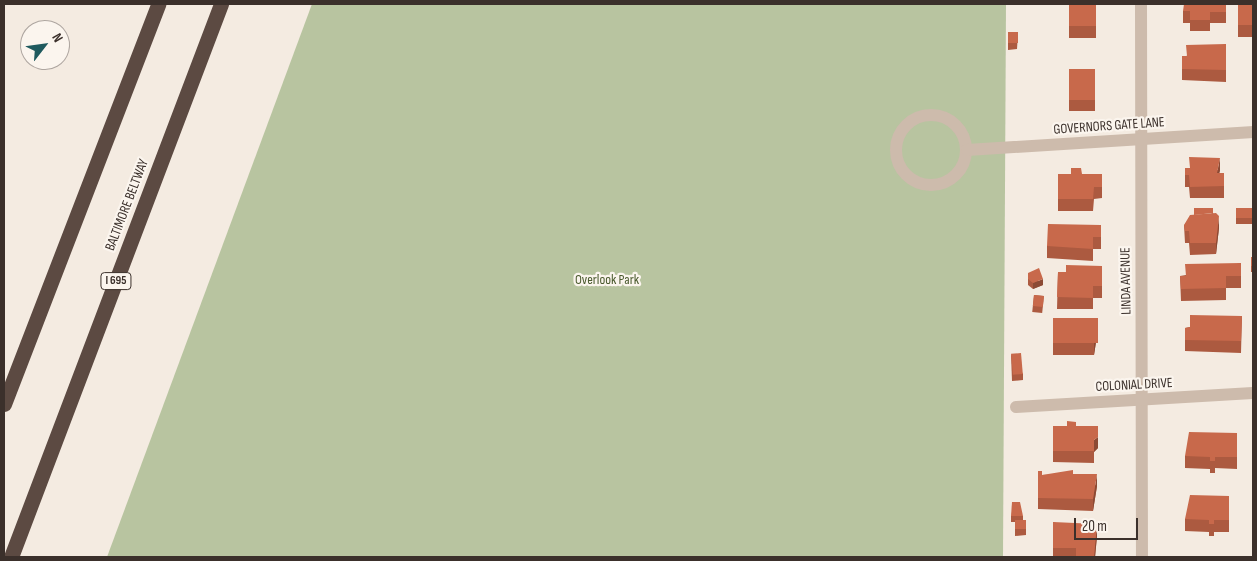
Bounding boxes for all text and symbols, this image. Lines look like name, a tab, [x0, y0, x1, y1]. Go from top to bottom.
north arrow	[20, 20, 70, 70]
text: N	[48, 30, 67, 45]
street label: GOVERNORS GATE LANE	[1053, 114, 1165, 138]
street label: BALTIMORE BELTWAY	[102, 157, 152, 253]
street label: LINDA AVENUE	[1117, 247, 1135, 315]
road number: I 695	[100, 272, 132, 290]
park label: Overlook Park	[575, 272, 639, 288]
street label: COLONIAL DRIVE	[1095, 375, 1173, 395]
scale bar	[1077, 508, 1141, 540]
text: 20 m	[1082, 517, 1107, 536]

